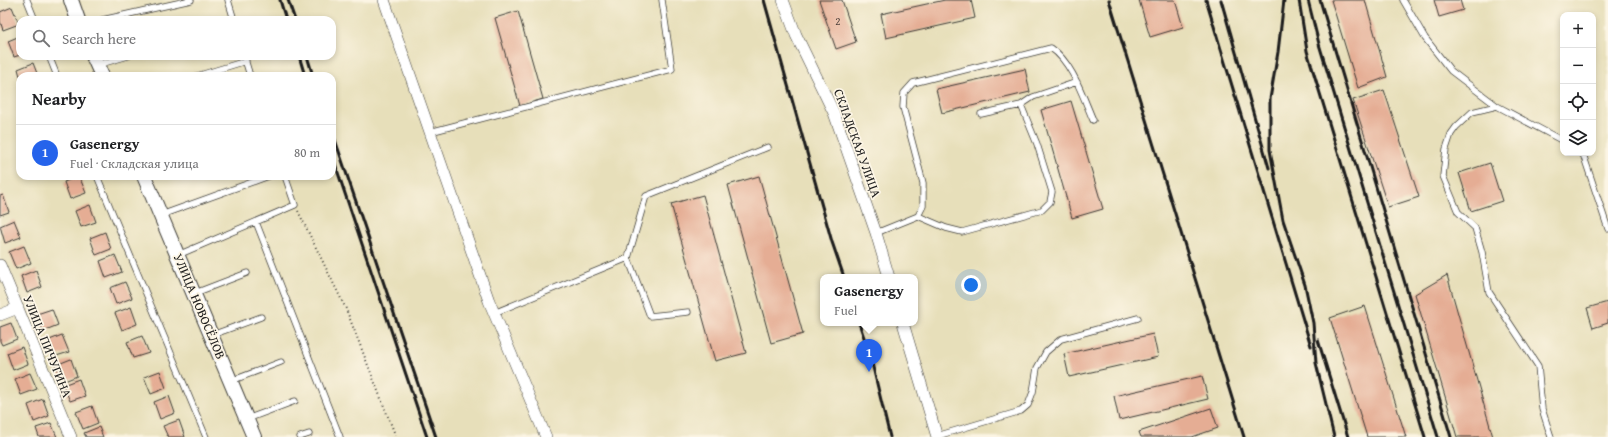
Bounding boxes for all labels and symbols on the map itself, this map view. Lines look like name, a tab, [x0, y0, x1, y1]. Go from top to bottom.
house number: 2	[835, 13, 841, 29]
street label: СКЛАДСКАЯ УЛИЦА	[829, 86, 886, 200]
street label: УЛИЦА НОВОСЁЛОВ	[169, 250, 230, 362]
your location	[961, 275, 981, 295]
street label: УЛИЦА ПИЧУГИНА	[18, 292, 77, 400]
pin: 1	[856, 339, 882, 372]

